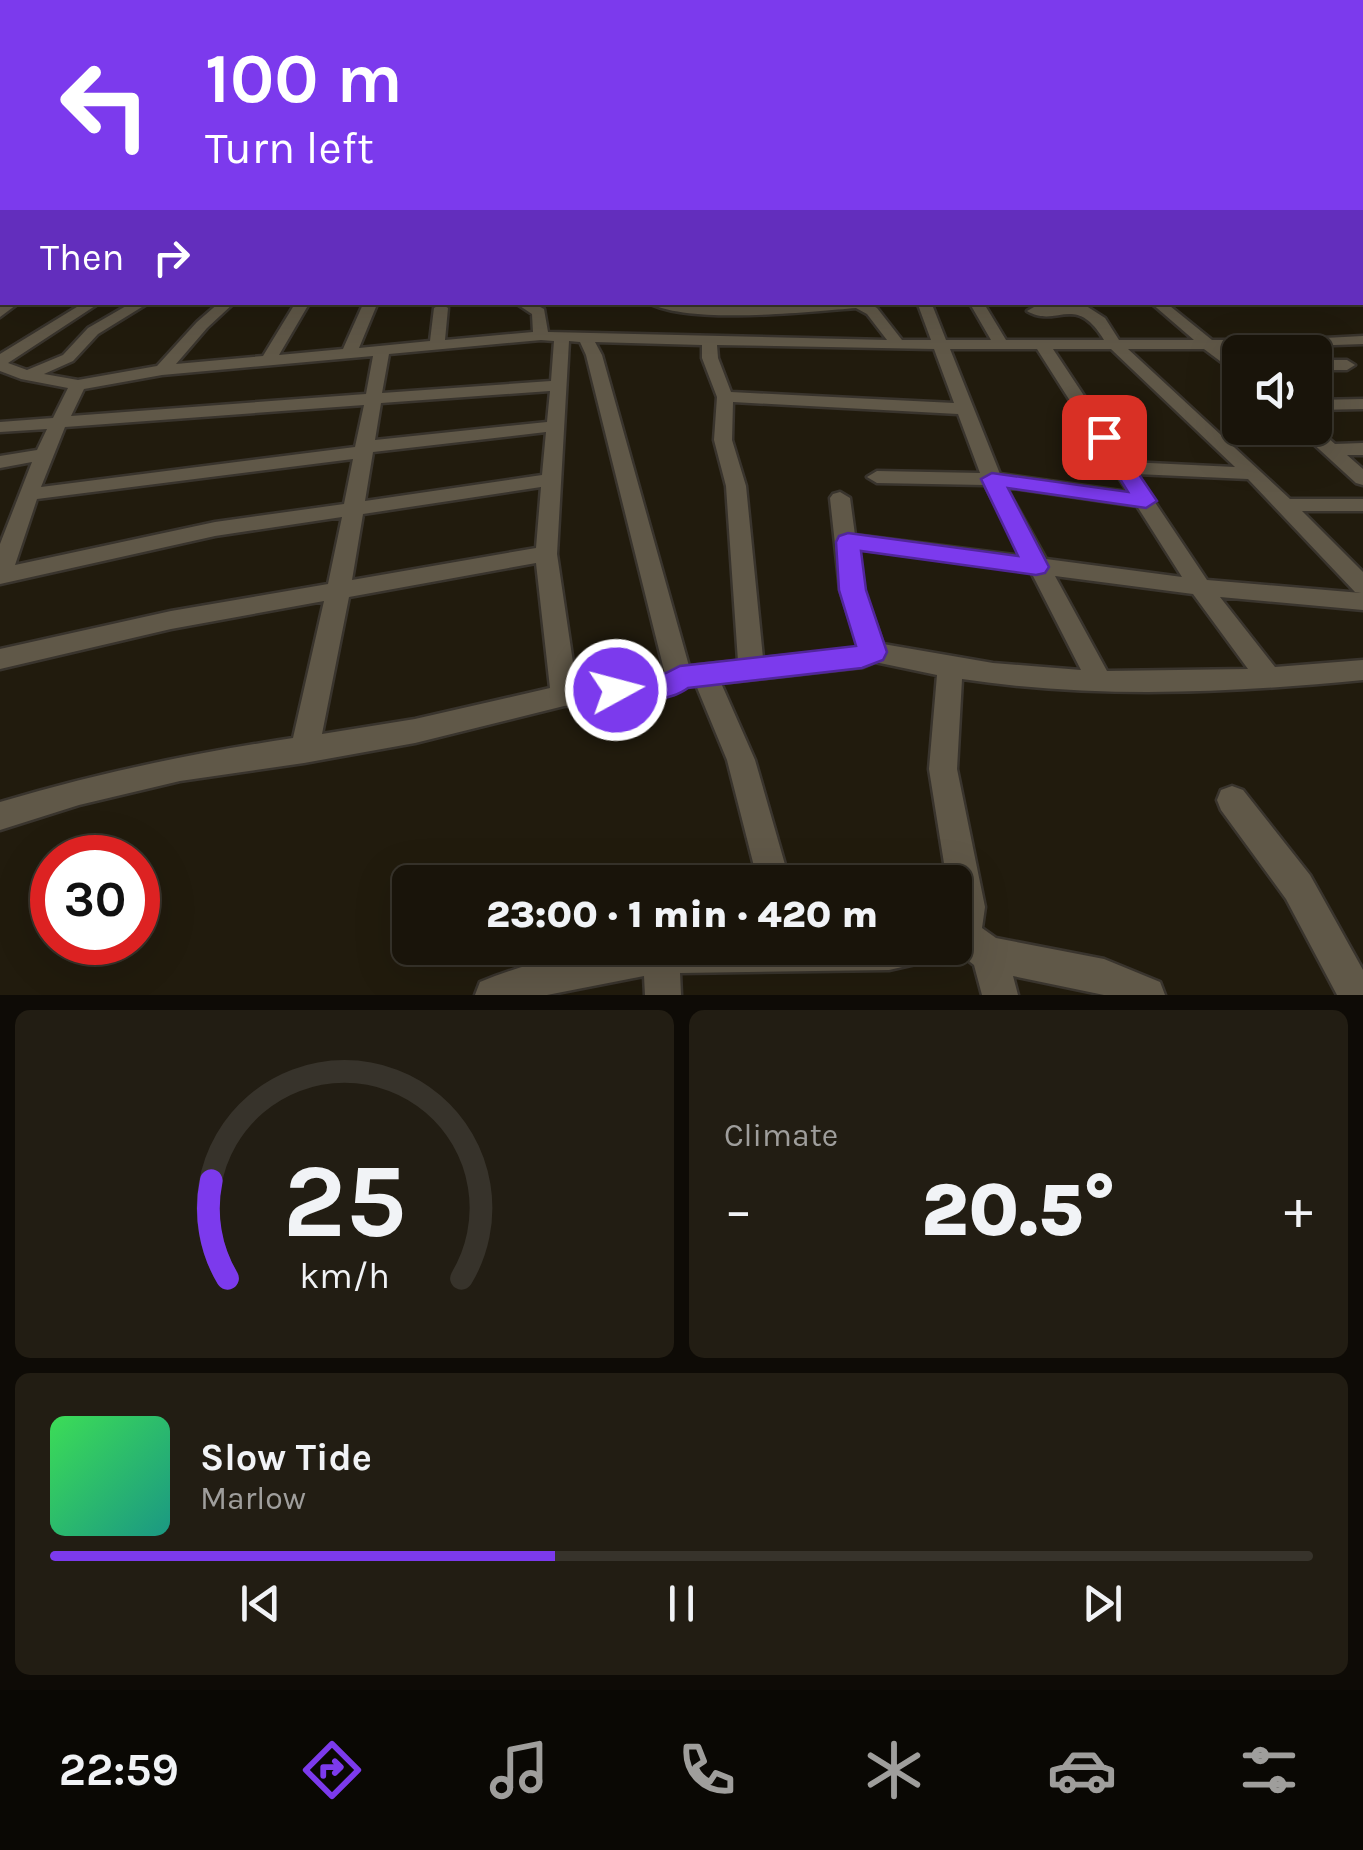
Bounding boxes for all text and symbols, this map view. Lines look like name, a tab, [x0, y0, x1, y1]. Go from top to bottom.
text: 100 m	[205, 38, 403, 120]
icon: left	[40, 40, 170, 170]
text: Turn left	[205, 122, 374, 174]
icon: right	[144, 230, 199, 285]
text: Then	[40, 235, 124, 280]
map controls	[1222, 335, 1332, 445]
button: sound	[1222, 335, 1332, 445]
pin	[1062, 395, 1147, 480]
icon: arrive	[1077, 410, 1132, 465]
position arrow	[564, 638, 668, 742]
speed limit sign: 30	[30, 835, 160, 965]
text: 23:00 · 1 min · 420 m	[486, 892, 878, 937]
text: Climate	[724, 1117, 838, 1154]
text: 25	[283, 1141, 406, 1262]
text: 20.5°	[921, 1166, 1116, 1254]
text: −	[724, 1178, 753, 1242]
text: +	[1284, 1178, 1313, 1242]
text: km/h	[299, 1255, 390, 1297]
text: Slow Tide	[200, 1435, 372, 1480]
text: Marlow	[200, 1480, 306, 1517]
icon: previous	[233, 1576, 288, 1631]
icon: pause	[654, 1576, 709, 1631]
icon: next	[1075, 1576, 1130, 1631]
icon: directions	[297, 1735, 367, 1805]
icon: music	[484, 1735, 554, 1805]
icon: phone	[672, 1735, 742, 1805]
icon: climate	[859, 1735, 929, 1805]
icon: car	[1047, 1735, 1117, 1805]
icon: filters	[1234, 1735, 1304, 1805]
text: 22:59	[59, 1744, 179, 1796]

